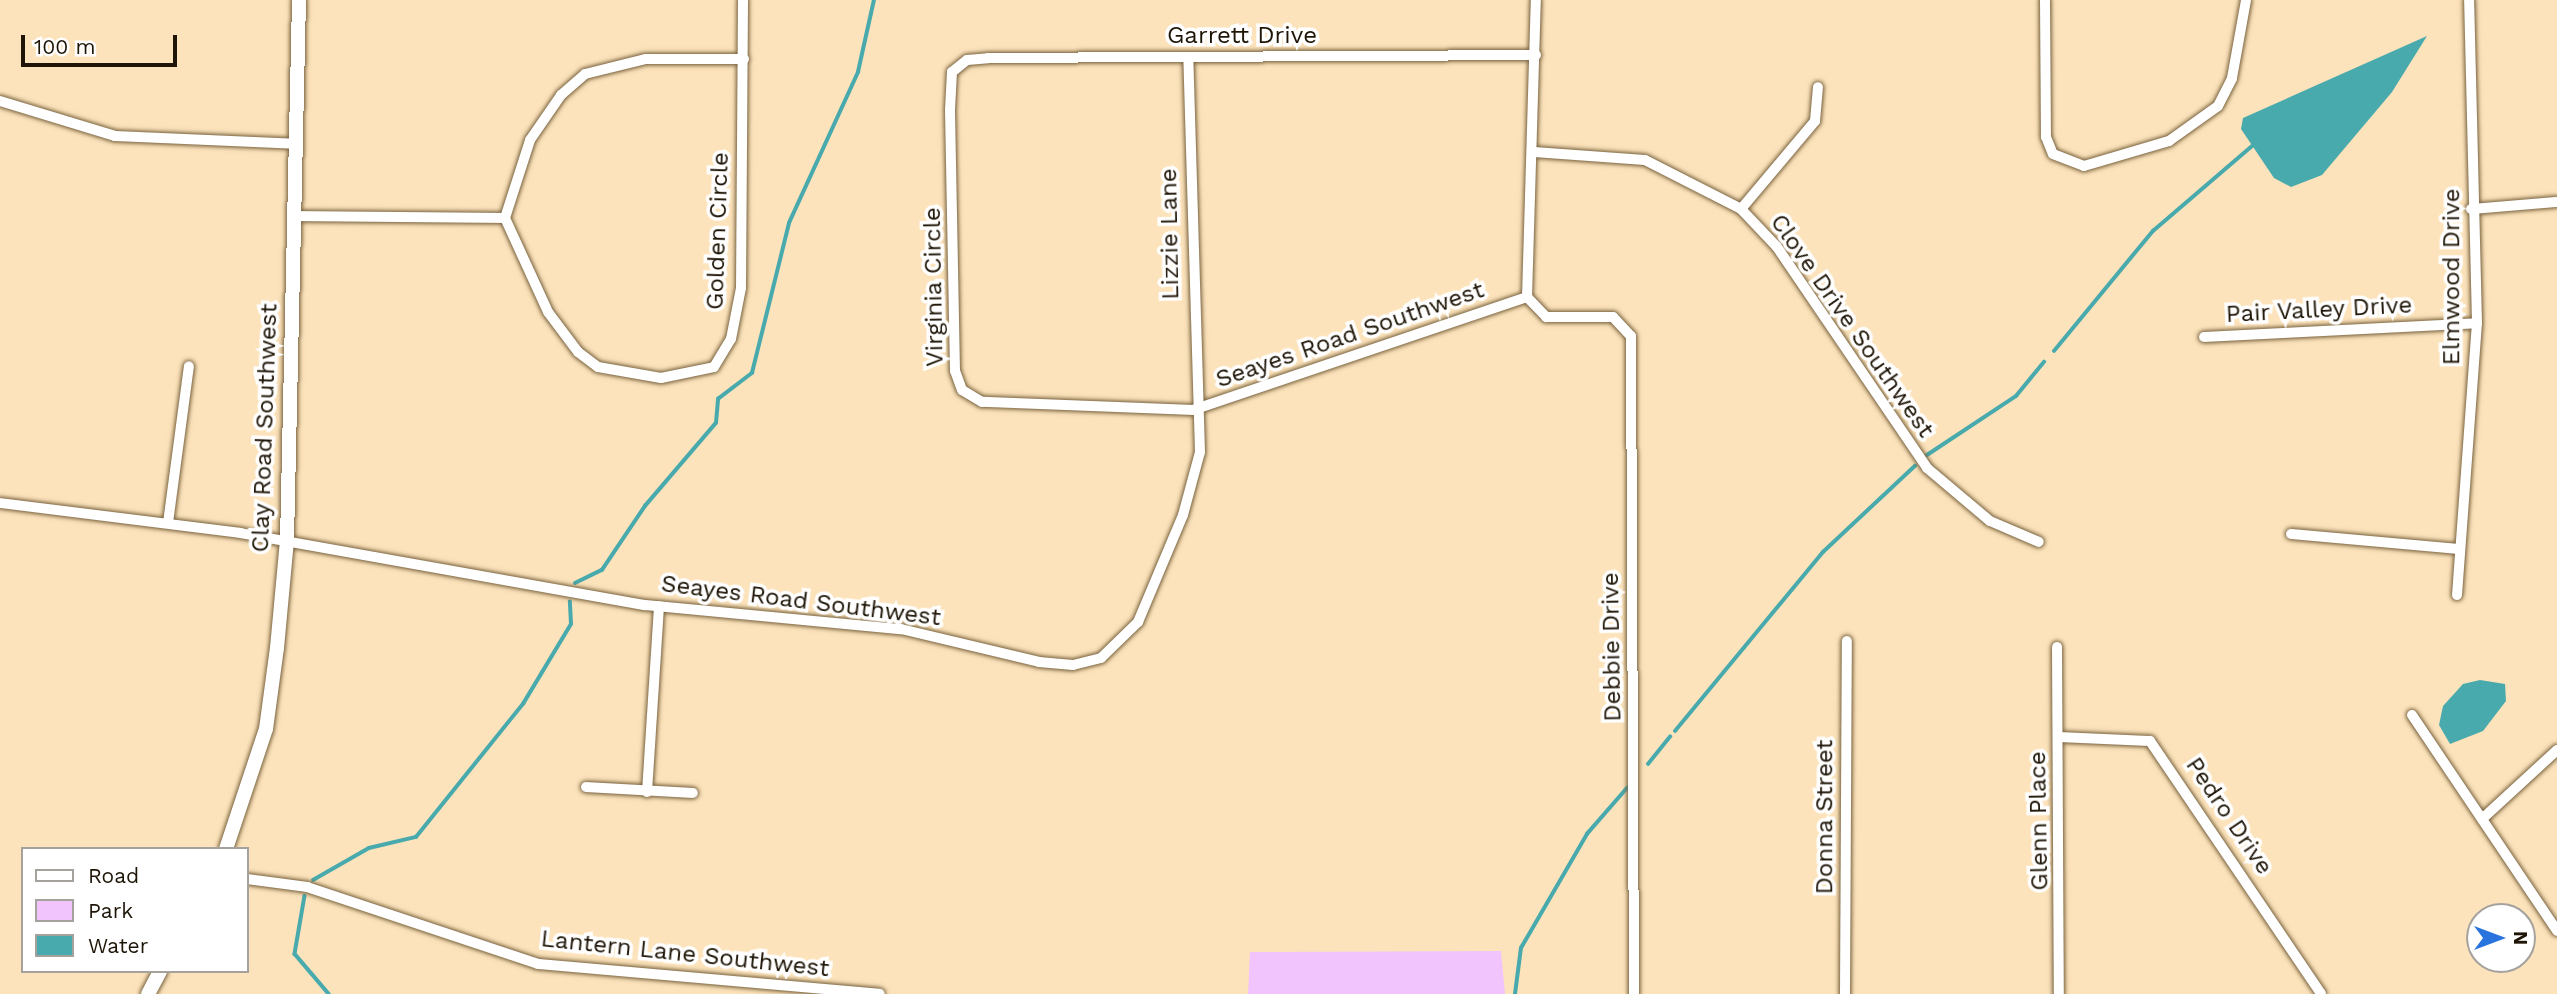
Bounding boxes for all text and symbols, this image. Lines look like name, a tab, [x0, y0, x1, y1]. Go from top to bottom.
scale bar	[24, 21, 180, 65]
street label: Garrett Drive	[1167, 22, 1317, 50]
text: 100 m	[34, 34, 96, 59]
street label: Golden Circle	[701, 152, 735, 310]
street label: Lizzie Lane	[1154, 168, 1186, 300]
street label: Elmwood Drive	[2438, 189, 2466, 365]
street label: Virginia Circle	[918, 207, 950, 367]
street label: Clove Drive Southwest	[1764, 209, 1940, 443]
street label: Seayes Road Southwest	[1212, 276, 1488, 394]
street label: Pair Valley Drive	[2224, 291, 2414, 329]
street label: Clay Road Southwest	[246, 303, 284, 553]
street label: Seayes Road Southwest	[660, 570, 942, 632]
street label: Debbie Drive	[1596, 572, 1628, 722]
street label: Donna Street	[1811, 739, 1839, 895]
street label: Glenn Place	[2023, 751, 2055, 891]
street label: Pedro Drive	[2179, 752, 2279, 880]
legend	[21, 847, 248, 973]
text: Road	[88, 863, 139, 888]
text: Park	[88, 898, 133, 923]
north arrow	[2466, 903, 2536, 973]
street label: Lantern Lane Southwest	[539, 925, 831, 983]
text: N	[2509, 931, 2532, 945]
text: Water	[88, 933, 148, 958]

